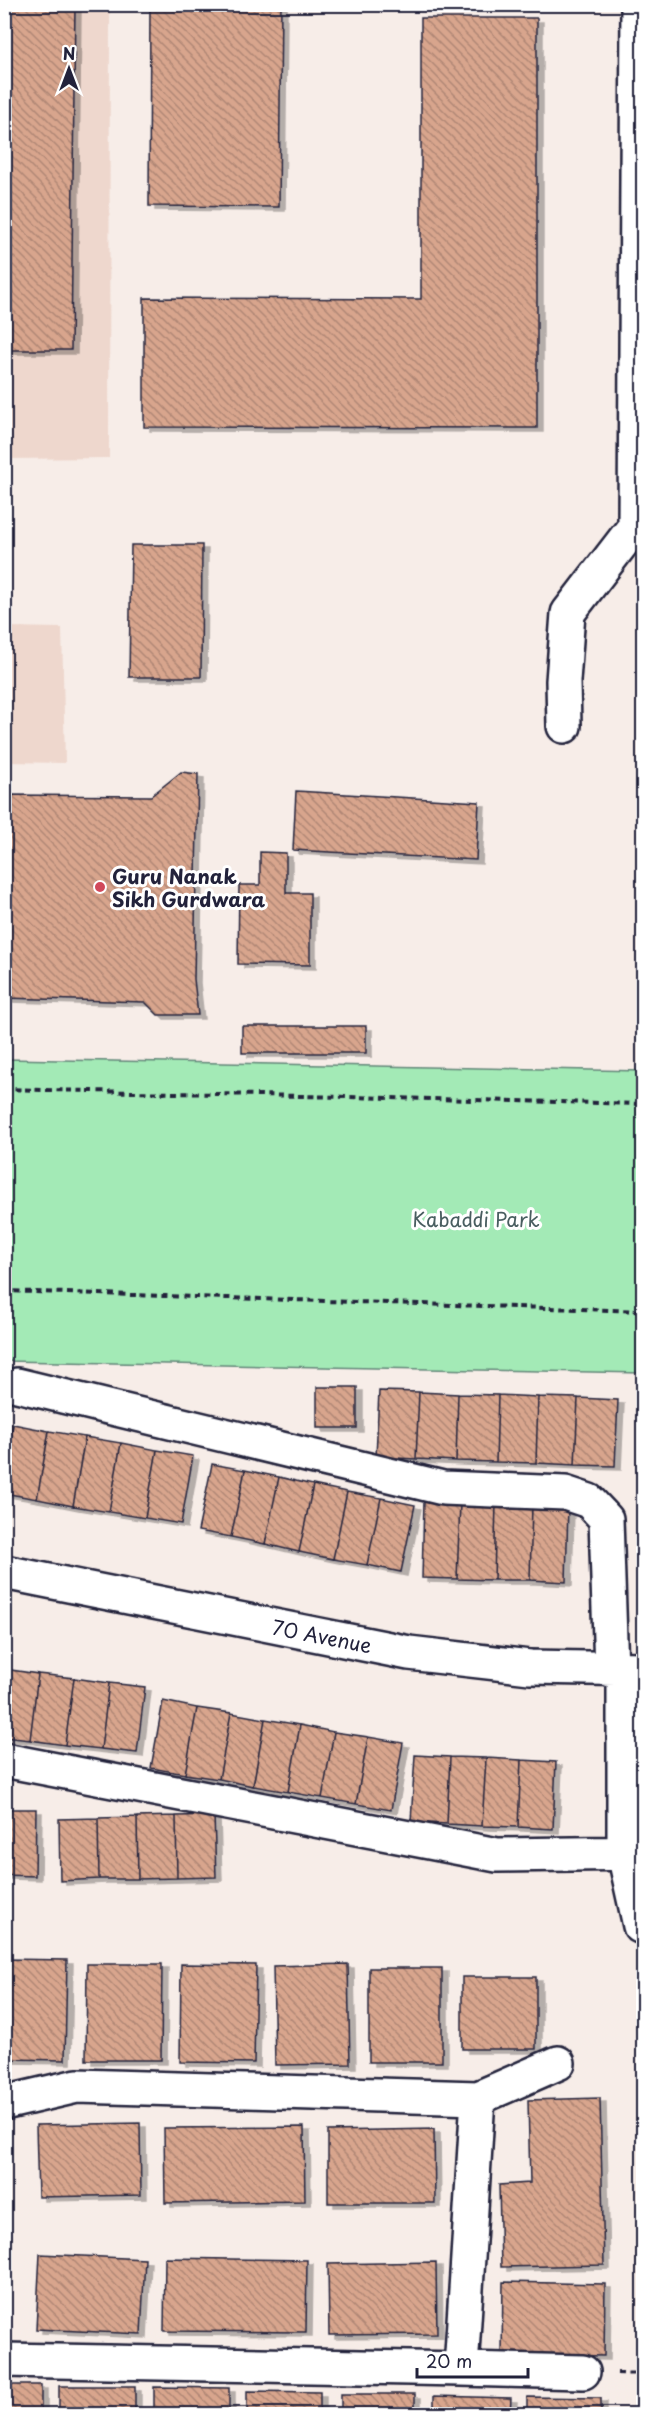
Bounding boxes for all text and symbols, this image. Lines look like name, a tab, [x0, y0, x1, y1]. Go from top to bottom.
north arrow	[39, 39, 99, 99]
text: N	[63, 41, 75, 65]
place label: Guru Nanak Sikh Gurdwara	[112, 861, 265, 914]
marker: Guru Nanak Sikh Gurdwara	[93, 880, 107, 894]
park label: Kabaddi Park	[412, 1204, 540, 1234]
street label: 70 Avenue	[270, 1612, 374, 1660]
scale bar	[417, 2341, 528, 2379]
text: 20 m	[426, 2347, 472, 2374]

